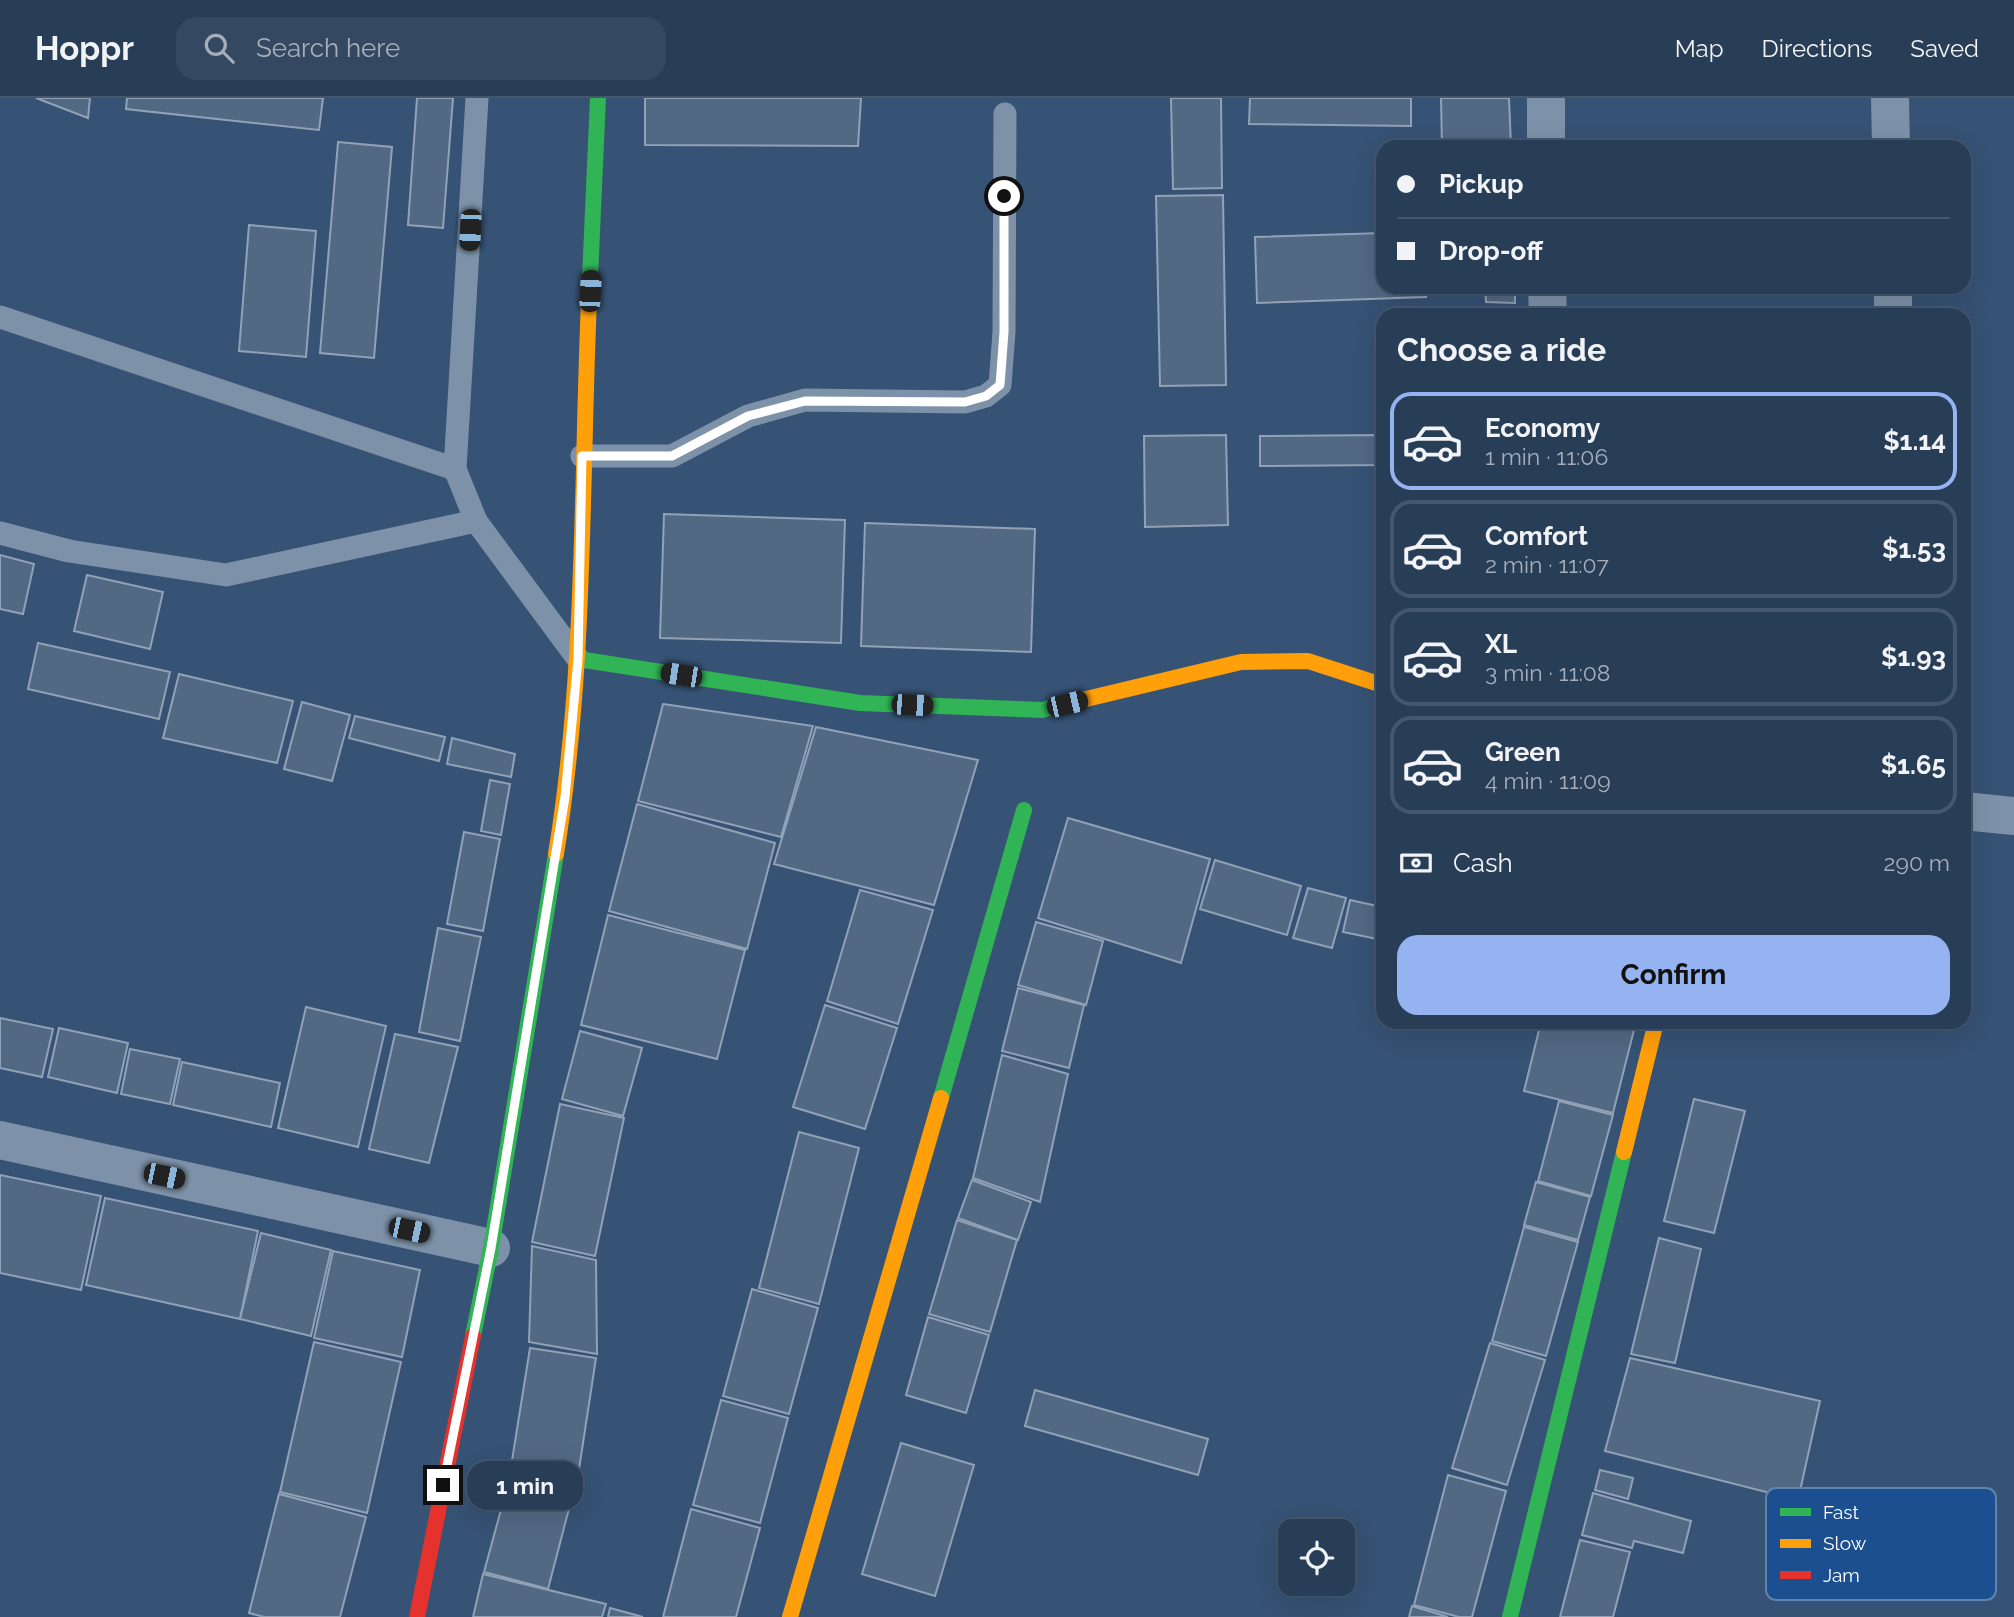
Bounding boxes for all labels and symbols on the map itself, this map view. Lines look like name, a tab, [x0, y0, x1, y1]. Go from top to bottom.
route start	[988, 180, 1020, 212]
car	[459, 208, 482, 252]
car	[579, 269, 602, 313]
car	[659, 661, 704, 689]
car	[1045, 689, 1090, 719]
car	[891, 694, 934, 716]
car	[142, 1161, 187, 1191]
car	[387, 1215, 432, 1245]
callout: 1 min	[467, 1460, 583, 1510]
route end	[427, 1469, 459, 1501]
legend	[1766, 1488, 1996, 1600]
text: Fast	[1823, 1501, 1859, 1523]
text: Slow	[1823, 1532, 1867, 1554]
text: Jam	[1823, 1564, 1860, 1586]

